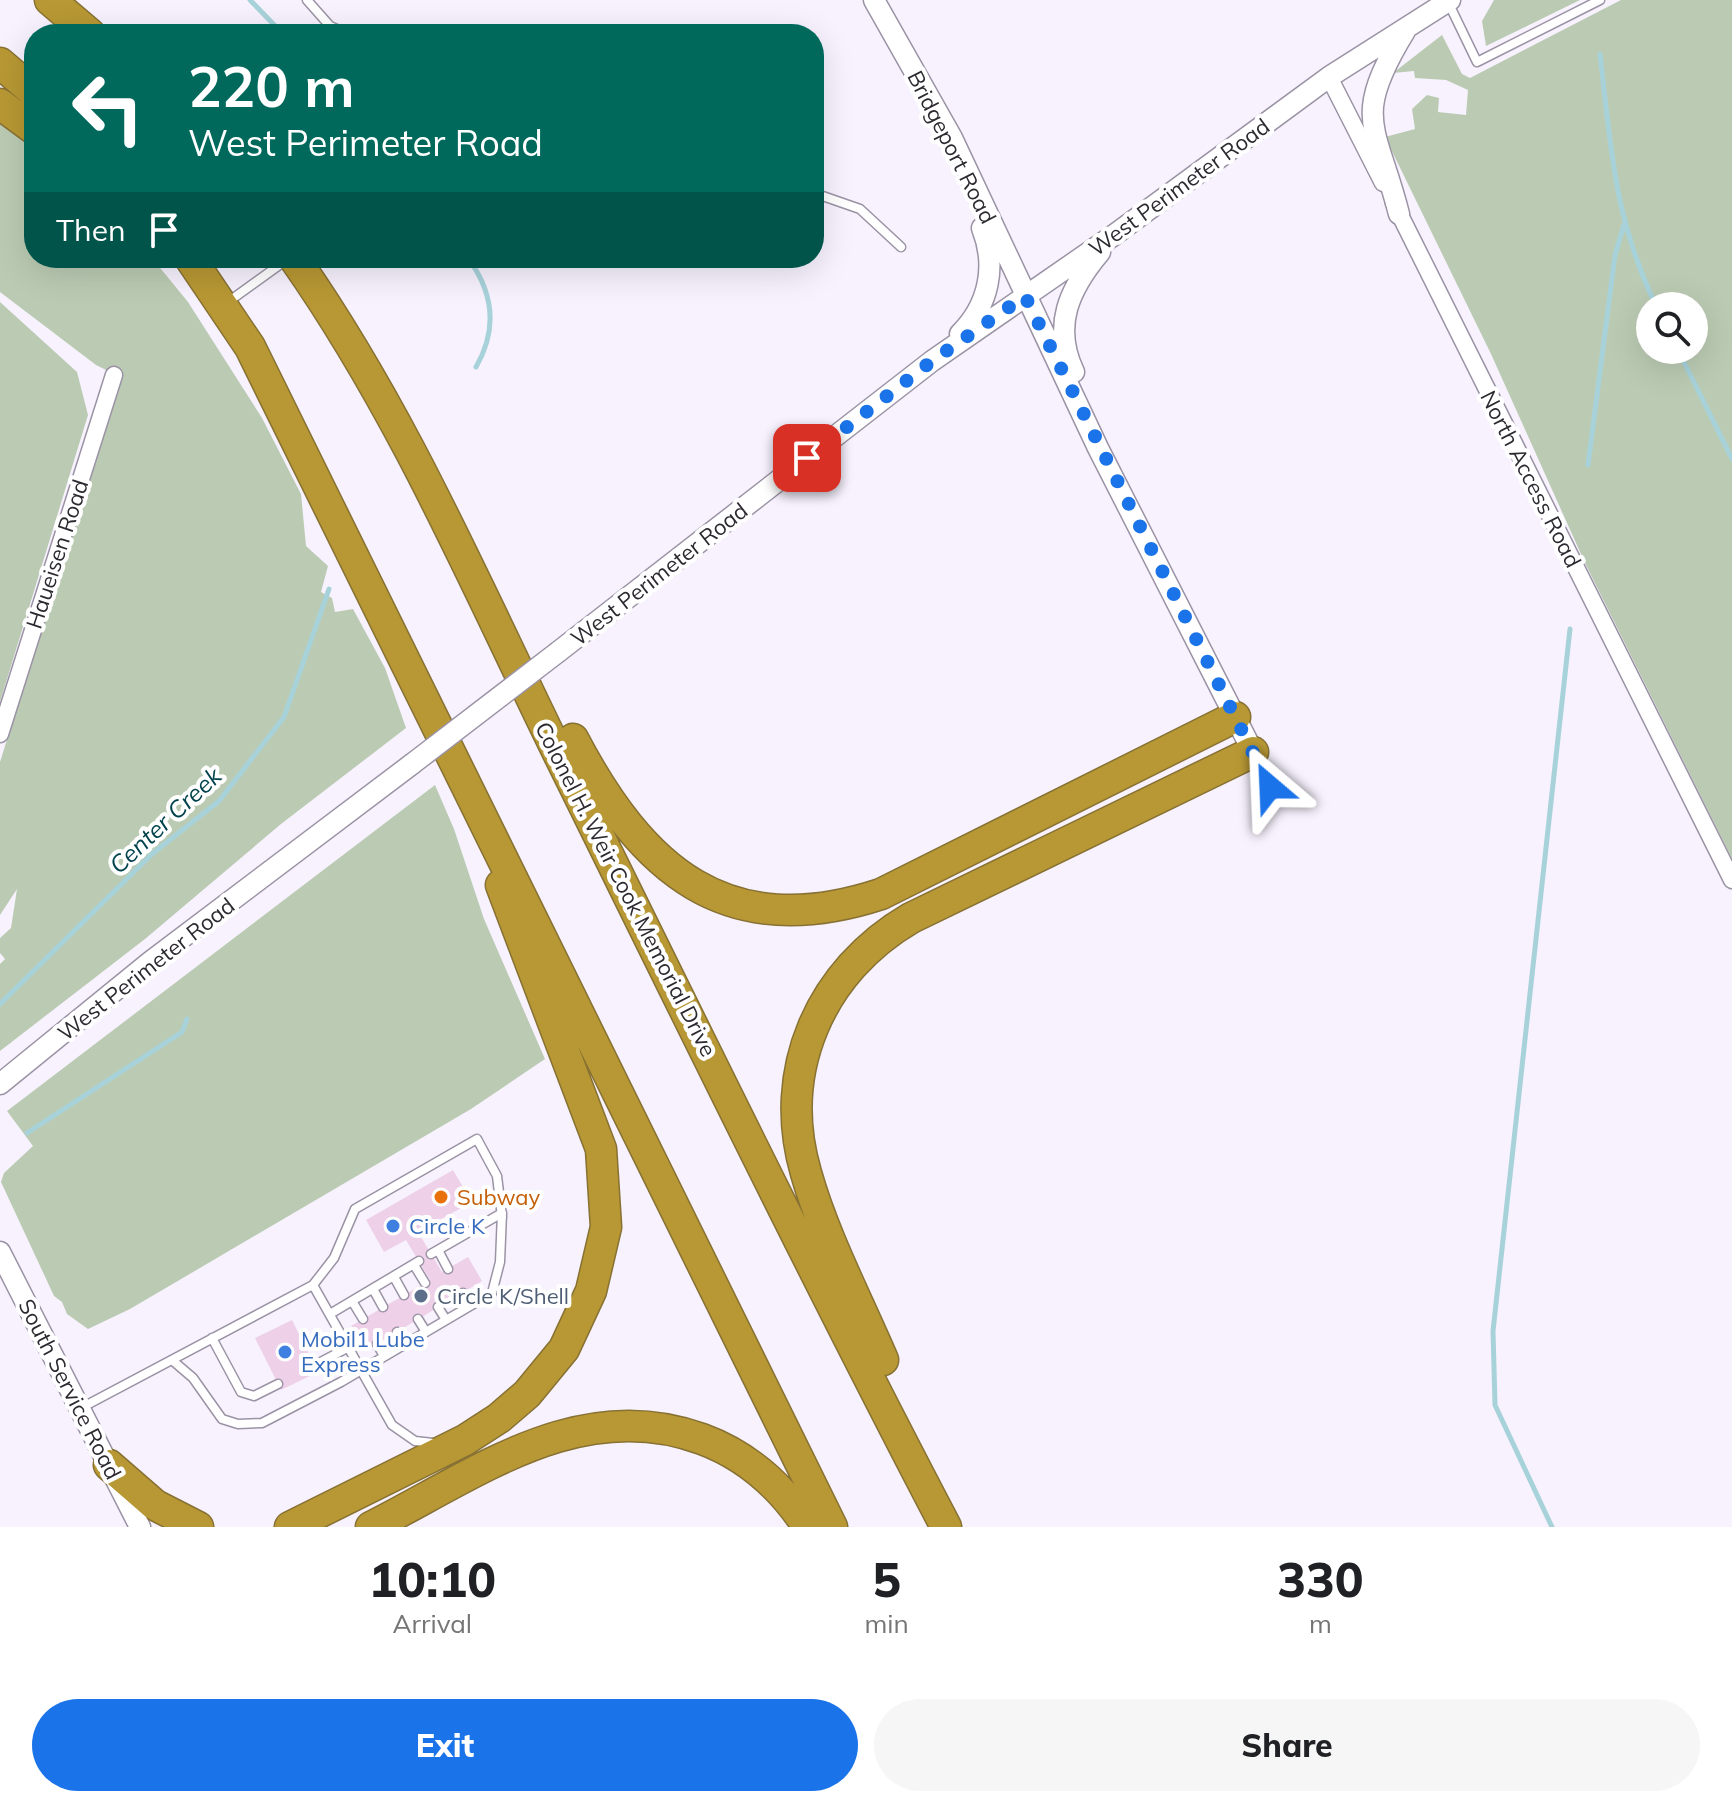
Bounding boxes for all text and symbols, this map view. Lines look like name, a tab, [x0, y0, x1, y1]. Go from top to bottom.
text: 220 m	[188, 51, 355, 121]
icon: left	[56, 56, 160, 160]
street label: Bridgeport Road	[901, 66, 1003, 228]
street label: West Perimeter Road	[1083, 112, 1275, 262]
text: West Perimeter Road	[188, 120, 543, 165]
icon: arrive	[142, 208, 186, 252]
text: Then	[56, 211, 126, 249]
map controls	[1636, 292, 1708, 364]
button: search	[1636, 292, 1708, 364]
street label: North Access Road	[1474, 386, 1588, 572]
pin	[773, 424, 841, 492]
icon: arrive	[785, 436, 829, 480]
street label: Haueisen Road	[20, 476, 94, 632]
street label: West Perimeter Road	[565, 496, 753, 652]
street label: Colonel H. Weir Cook Memorial Drive	[529, 717, 723, 1061]
position arrow	[1228, 745, 1312, 829]
water label: Center Creek	[103, 760, 228, 880]
street label: West Perimeter Road	[52, 891, 240, 1047]
place label: Subway	[457, 1183, 540, 1211]
marker: Subway	[432, 1188, 450, 1206]
place label: Circle K	[409, 1212, 486, 1240]
marker: Circle K	[384, 1217, 402, 1235]
place label: Circle K/Shell	[437, 1282, 569, 1310]
marker: Circle K/Shell	[412, 1287, 430, 1305]
street label: South Service Road	[12, 1294, 128, 1484]
place label: Mobil1 Lube Express	[301, 1325, 425, 1378]
marker: Mobil1 Lube Express	[276, 1343, 294, 1361]
text: 10:10	[368, 1549, 496, 1609]
text: 5	[872, 1549, 901, 1609]
text: 330	[1277, 1549, 1364, 1609]
text: Arrival	[392, 1607, 472, 1640]
text: min	[865, 1607, 909, 1640]
text: m	[1309, 1607, 1332, 1640]
button: Exit	[32, 1699, 858, 1791]
button: Share	[874, 1699, 1700, 1791]

